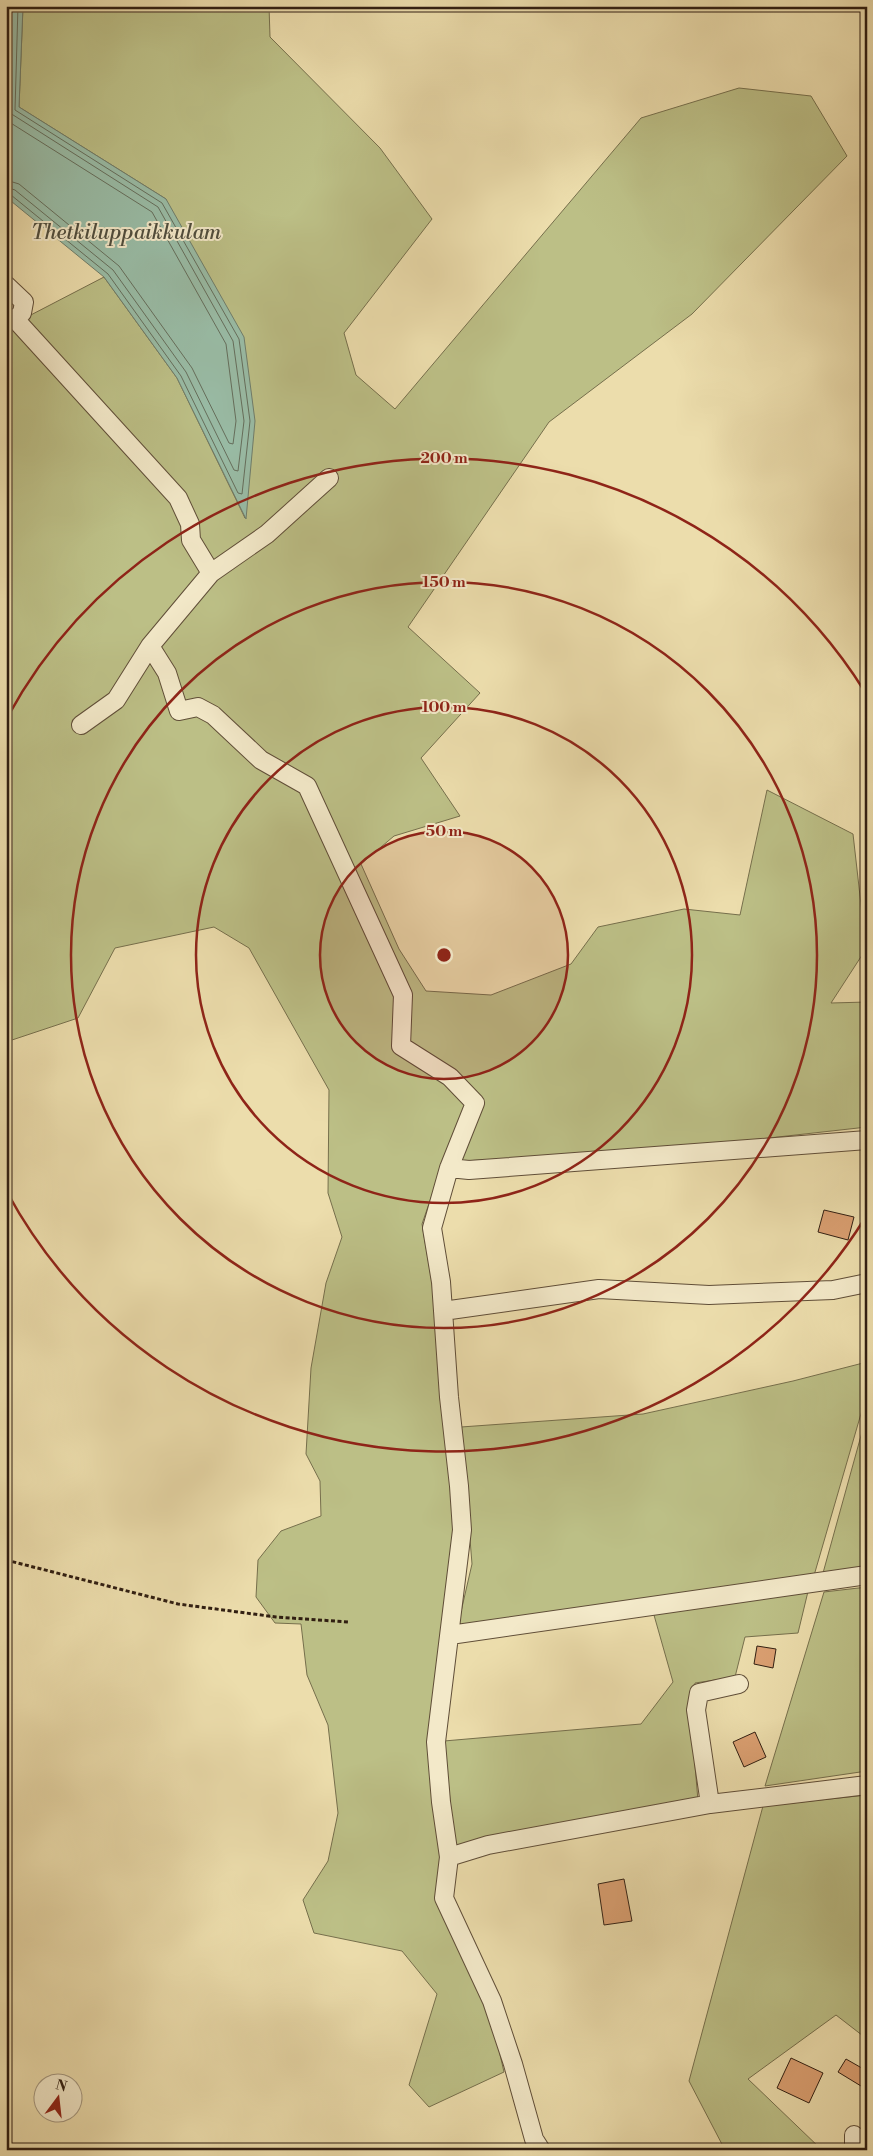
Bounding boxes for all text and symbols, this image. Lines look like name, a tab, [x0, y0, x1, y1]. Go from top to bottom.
water label: Thetkiluppaikkulam	[31, 220, 222, 246]
text: 200 m	[420, 449, 468, 468]
text: 150 m	[422, 573, 466, 592]
text: 100 m	[422, 698, 467, 717]
text: 50 m	[426, 822, 462, 841]
centre of rings	[435, 946, 453, 964]
north arrow	[32, 2074, 82, 2124]
text: N	[53, 2076, 69, 2097]

